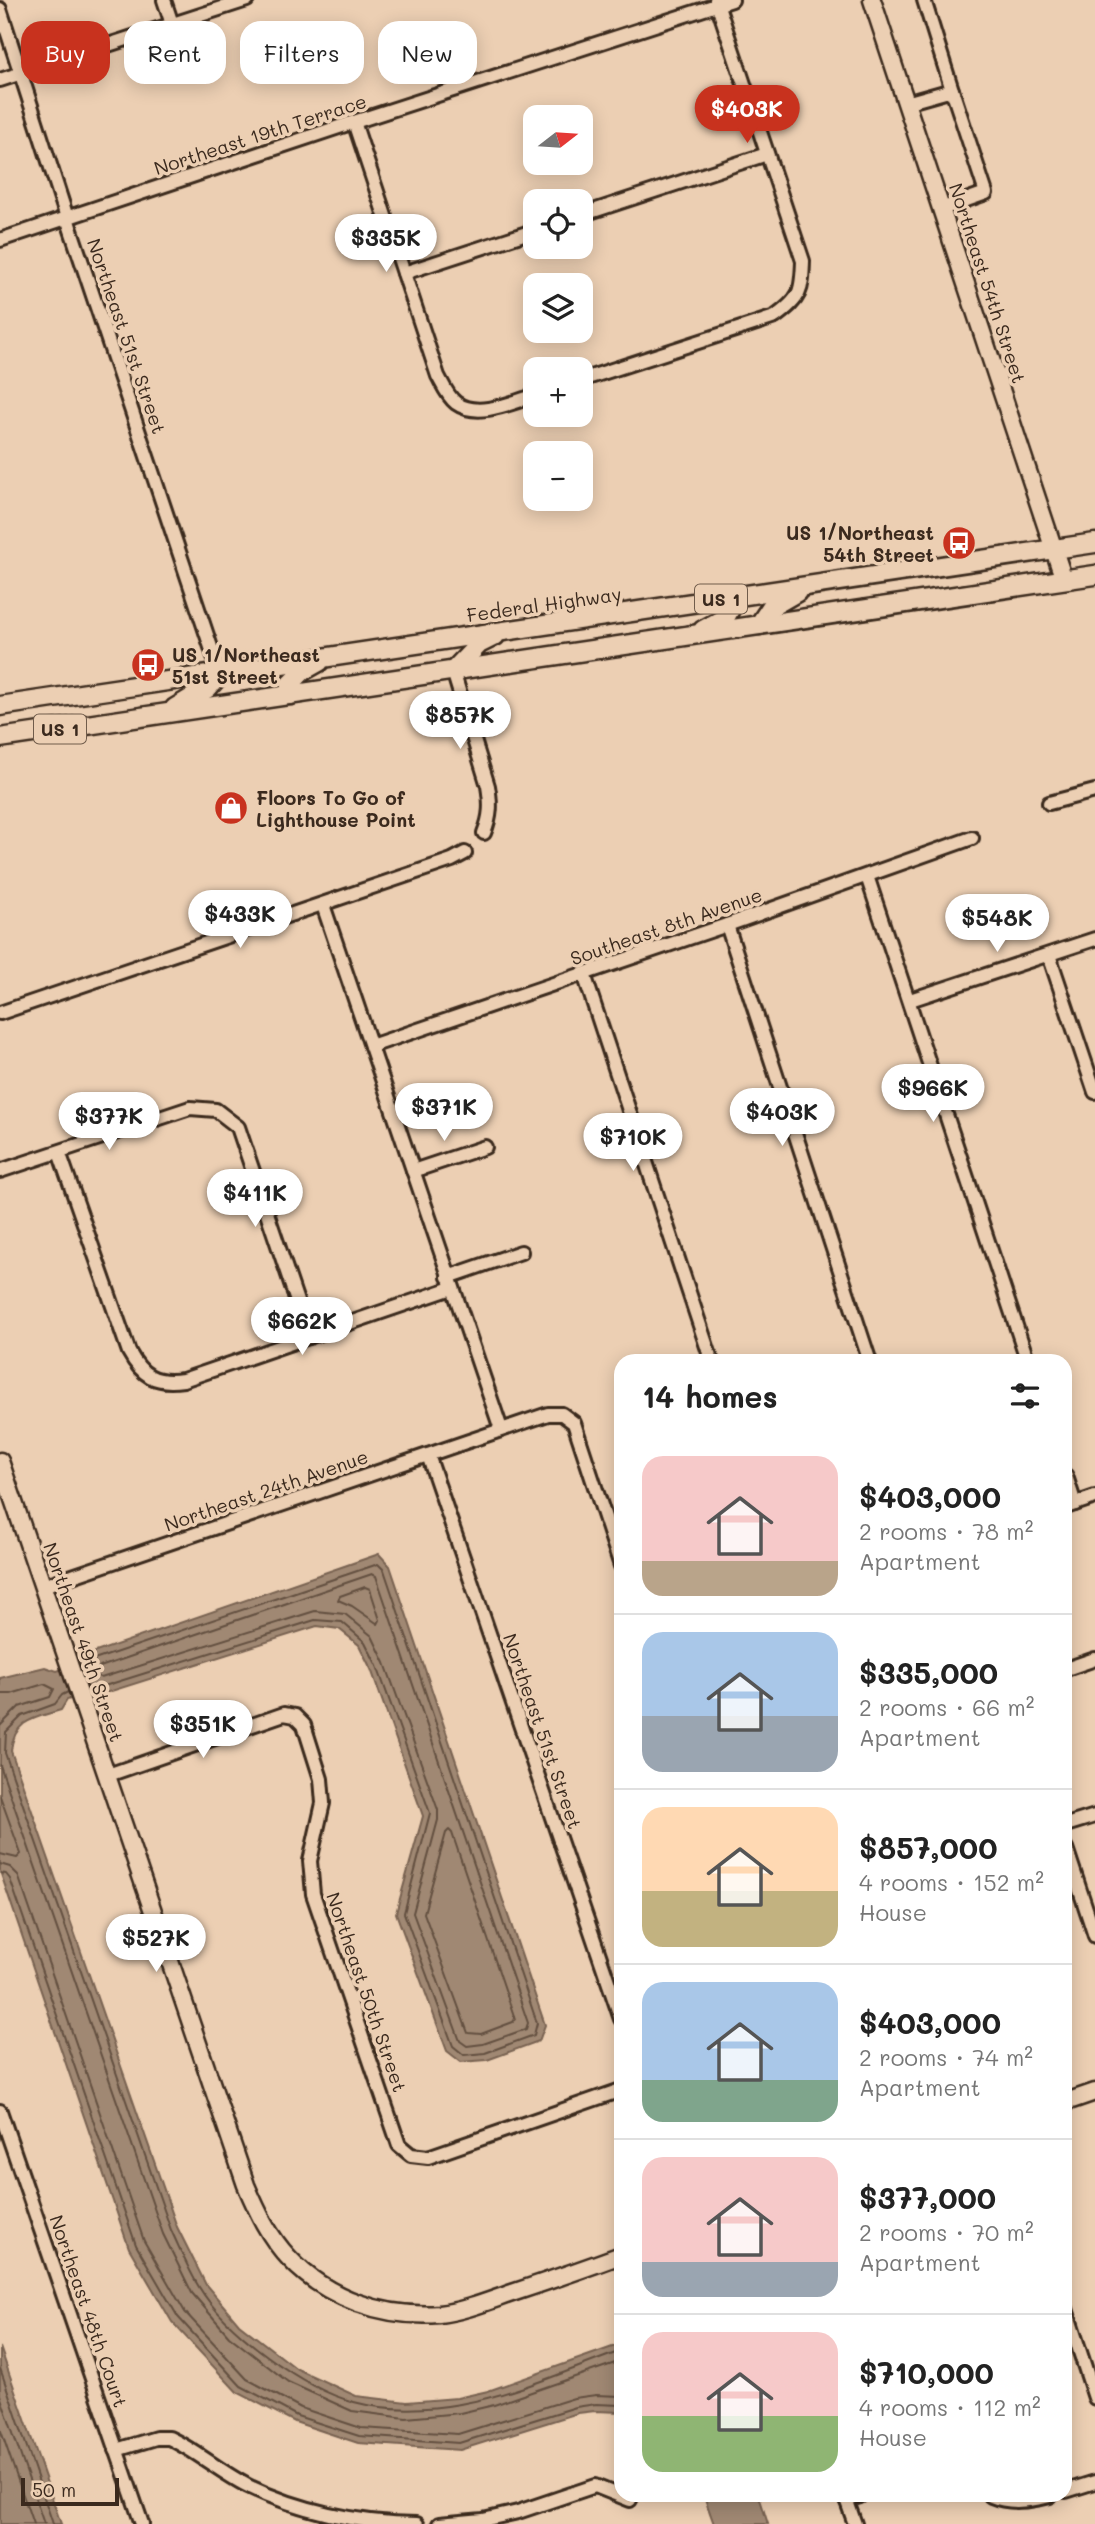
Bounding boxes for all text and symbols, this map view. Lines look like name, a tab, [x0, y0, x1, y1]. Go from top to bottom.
chip: Buy	[21, 21, 110, 84]
chip: Rent	[124, 21, 226, 84]
chip: Filters	[240, 21, 364, 84]
chip: New	[378, 21, 477, 84]
pin: $403K	[698, 86, 796, 145]
street label: Northeast 19th Terrace	[150, 88, 370, 180]
text: $403K	[711, 93, 783, 123]
north arrow	[523, 105, 593, 175]
map controls	[523, 105, 593, 511]
street label: Northeast 54th Street	[944, 180, 1032, 386]
button: locate	[523, 189, 593, 259]
pin: $335K	[337, 215, 435, 274]
text: $335K	[351, 222, 421, 252]
street label: Northeast 51st Street	[82, 235, 172, 437]
button: layers	[523, 273, 593, 343]
button: +	[523, 357, 593, 427]
button: −	[523, 441, 593, 511]
place label: US 1/Northeast 54th Street	[786, 520, 934, 567]
bus stop icon: US 1/Northeast 54th Street	[940, 524, 978, 562]
street label: Federal Highway	[465, 581, 623, 627]
road number: US 1	[695, 584, 747, 614]
place label: US 1/Northeast 51st Street	[172, 642, 320, 689]
bus stop icon: US 1/Northeast 51st Street	[129, 646, 167, 684]
pin: $857K	[411, 692, 509, 751]
text: $857K	[425, 699, 495, 729]
road number: US 1	[34, 714, 86, 744]
place label: Floors To Go of Lighthouse Point	[256, 785, 416, 832]
shop icon: Floors To Go of Lighthouse Point	[212, 789, 250, 827]
street label: Southeast 8th Avenue	[567, 881, 765, 971]
pin: $433K	[191, 890, 289, 950]
pin: $548K	[948, 894, 1046, 954]
text: $433K	[204, 898, 276, 928]
text: $548K	[961, 902, 1033, 932]
pin: $966K	[884, 1064, 982, 1124]
text: $966K	[897, 1072, 969, 1102]
pin: $371K	[395, 1084, 493, 1143]
pin: $403K	[733, 1088, 831, 1148]
text: $371K	[411, 1091, 477, 1121]
pin: $377K	[60, 1092, 158, 1152]
text: $403K	[746, 1096, 818, 1126]
text: $377K	[75, 1100, 143, 1130]
pin: $710K	[584, 1114, 682, 1173]
text: $710K	[599, 1121, 667, 1151]
pin: $411K	[206, 1170, 304, 1229]
text: $411K	[223, 1177, 287, 1207]
pin: $662K	[253, 1298, 351, 1357]
text: $662K	[267, 1305, 337, 1335]
text: 14 homes	[642, 1376, 778, 1416]
icon: filters	[1006, 1377, 1044, 1415]
street label: Northeast 24th Avenue	[161, 1443, 371, 1537]
text: $403,000	[859, 1476, 1001, 1516]
icon: home	[698, 1484, 782, 1568]
text: 2 rooms · 78 m²	[859, 1516, 1033, 1546]
street label: Northeast 49th Street	[38, 1539, 130, 1745]
text: Apartment	[859, 1546, 981, 1576]
street label: Northeast 51st Street	[498, 1630, 588, 1832]
text: $335,000	[859, 1652, 998, 1692]
icon: home	[698, 1660, 782, 1744]
text: 2 rooms · 66 m²	[859, 1692, 1034, 1722]
pin: $351K	[154, 1700, 252, 1760]
text: $351K	[170, 1708, 236, 1738]
text: Apartment	[859, 1722, 981, 1752]
text: $857,000	[859, 1827, 997, 1867]
icon: home	[698, 1835, 782, 1919]
text: 4 rooms · 152 m²	[859, 1867, 1044, 1897]
street label: Northeast 50th Street	[321, 1889, 413, 2095]
text: House	[859, 1897, 927, 1927]
pin: $527K	[107, 1914, 205, 1974]
text: $527K	[122, 1922, 190, 1952]
text: $403,000	[859, 2002, 1001, 2042]
icon: home	[698, 2010, 782, 2094]
text: 2 rooms · 74 m²	[859, 2042, 1033, 2072]
text: Apartment	[859, 2072, 981, 2102]
text: $377,000	[859, 2177, 996, 2217]
icon: home	[698, 2185, 782, 2269]
street label: Northeast 48th Court	[44, 2211, 134, 2411]
text: 2 rooms · 70 m²	[859, 2217, 1034, 2247]
text: Apartment	[859, 2247, 981, 2277]
text: $710,000	[859, 2352, 994, 2392]
icon: home	[698, 2360, 782, 2444]
text: 4 rooms · 112 m²	[859, 2392, 1041, 2422]
text: House	[859, 2422, 927, 2452]
scale bar	[21, 2475, 119, 2507]
text: 50 m	[32, 2477, 76, 2502]

